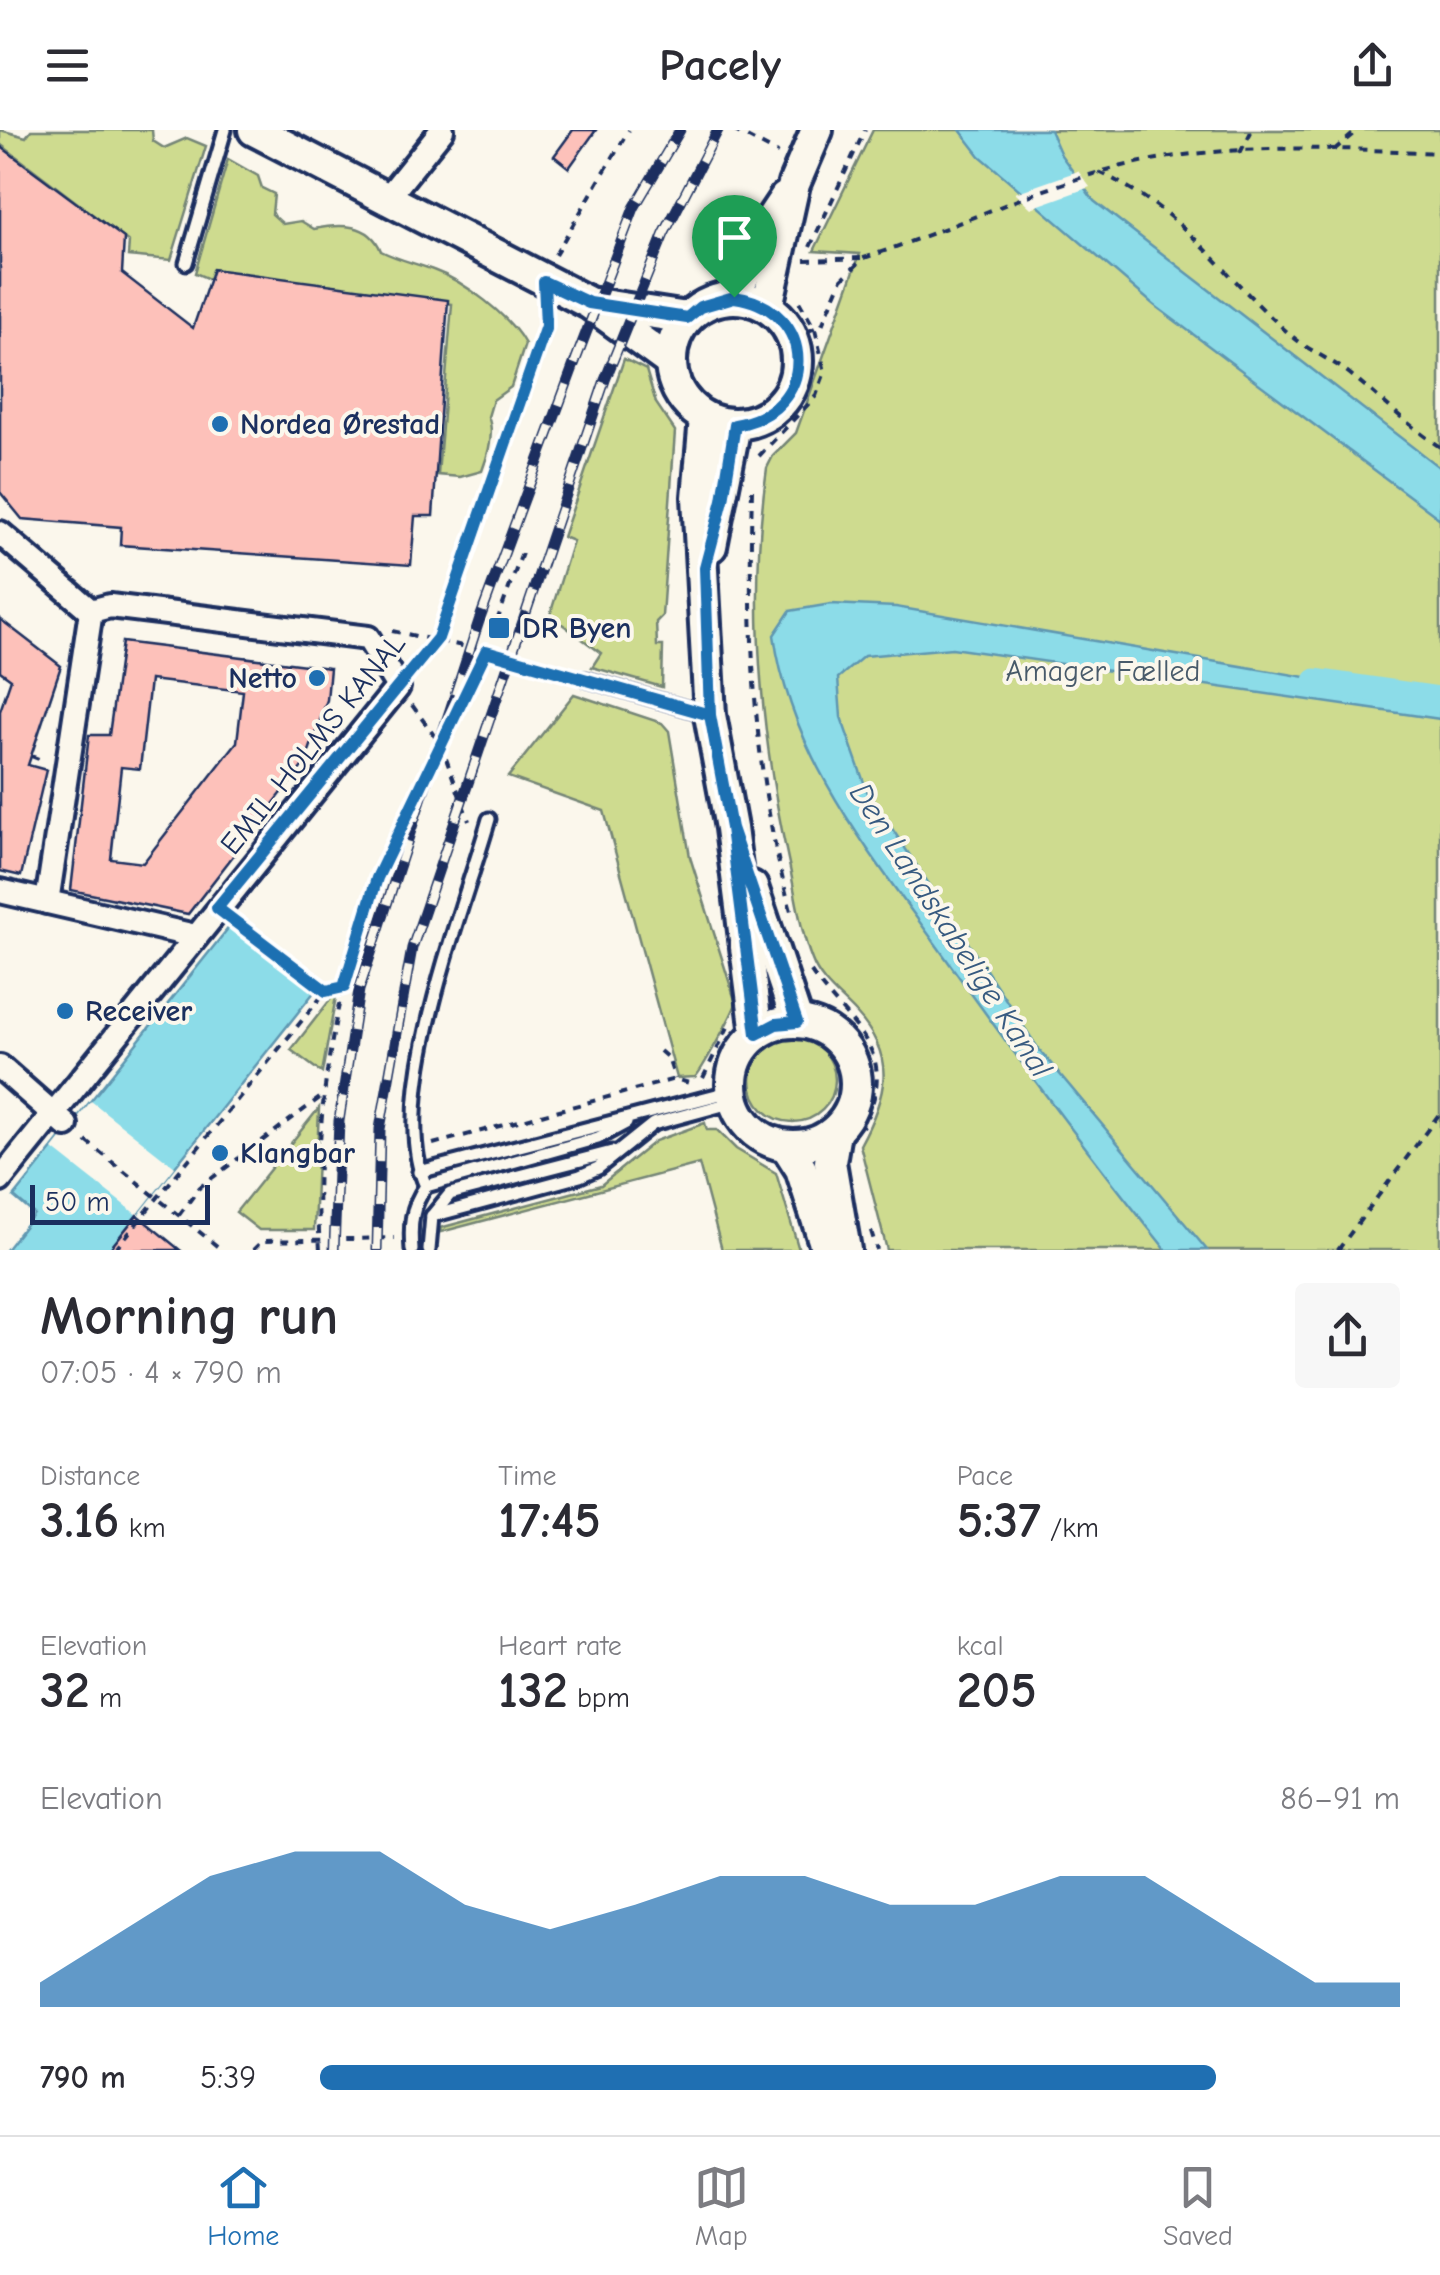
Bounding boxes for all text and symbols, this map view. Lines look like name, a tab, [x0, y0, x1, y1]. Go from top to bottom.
icon: menu	[40, 38, 95, 93]
icon: share	[1345, 38, 1400, 93]
text: Pacely	[659, 39, 781, 91]
pin	[692, 195, 777, 298]
icon: arrive	[707, 210, 762, 265]
place label: Nordea Ørestad	[240, 407, 440, 442]
marker: Nordea Ørestad	[209, 413, 231, 435]
place label: DR Byen	[522, 611, 631, 646]
marker: DR Byen	[486, 615, 512, 641]
street label: EMIL HOLMS KANAL	[213, 626, 413, 862]
park label: Amager Fælled	[1006, 654, 1200, 689]
place label: Netto	[228, 661, 297, 696]
marker: Netto	[306, 667, 328, 689]
water label: Den Landskabelige Kanal	[842, 776, 1061, 1085]
place label: Receiver	[85, 994, 192, 1029]
marker: Receiver	[54, 1000, 76, 1022]
place label: Klangbar	[240, 1136, 355, 1171]
marker: Klangbar	[209, 1142, 231, 1164]
scale bar	[30, 1180, 210, 1224]
text: 50 m	[45, 1186, 110, 1218]
button: share	[1295, 1283, 1400, 1388]
text: Morning run	[40, 1284, 338, 1348]
text: 07:05 · 4 × 790 m	[40, 1354, 282, 1391]
text: Distance	[40, 1460, 140, 1492]
text: Time	[498, 1460, 556, 1492]
text: Pace	[957, 1460, 1013, 1492]
text: 3.16	[40, 1492, 120, 1550]
text: 17:45	[498, 1492, 601, 1550]
text: 5:37	[957, 1492, 1041, 1550]
text: km	[120, 1512, 166, 1544]
text: /km	[1041, 1512, 1099, 1544]
text: Elevation	[40, 1630, 147, 1662]
text: Heart rate	[498, 1630, 622, 1662]
text: kcal	[957, 1630, 1004, 1662]
text: 32	[40, 1662, 90, 1720]
text: 132	[498, 1662, 568, 1720]
text: 205	[957, 1662, 1037, 1720]
text: m	[90, 1682, 122, 1714]
text: bpm	[568, 1682, 630, 1714]
text: Elevation	[40, 1780, 163, 1817]
text: 86–91 m	[1280, 1780, 1400, 1817]
text: 790 m	[40, 2059, 126, 2096]
text: 5:39	[200, 2059, 256, 2096]
tab: Home	[207, 2160, 279, 2252]
tab: Map	[694, 2160, 749, 2252]
tab: Saved	[1163, 2160, 1233, 2252]

